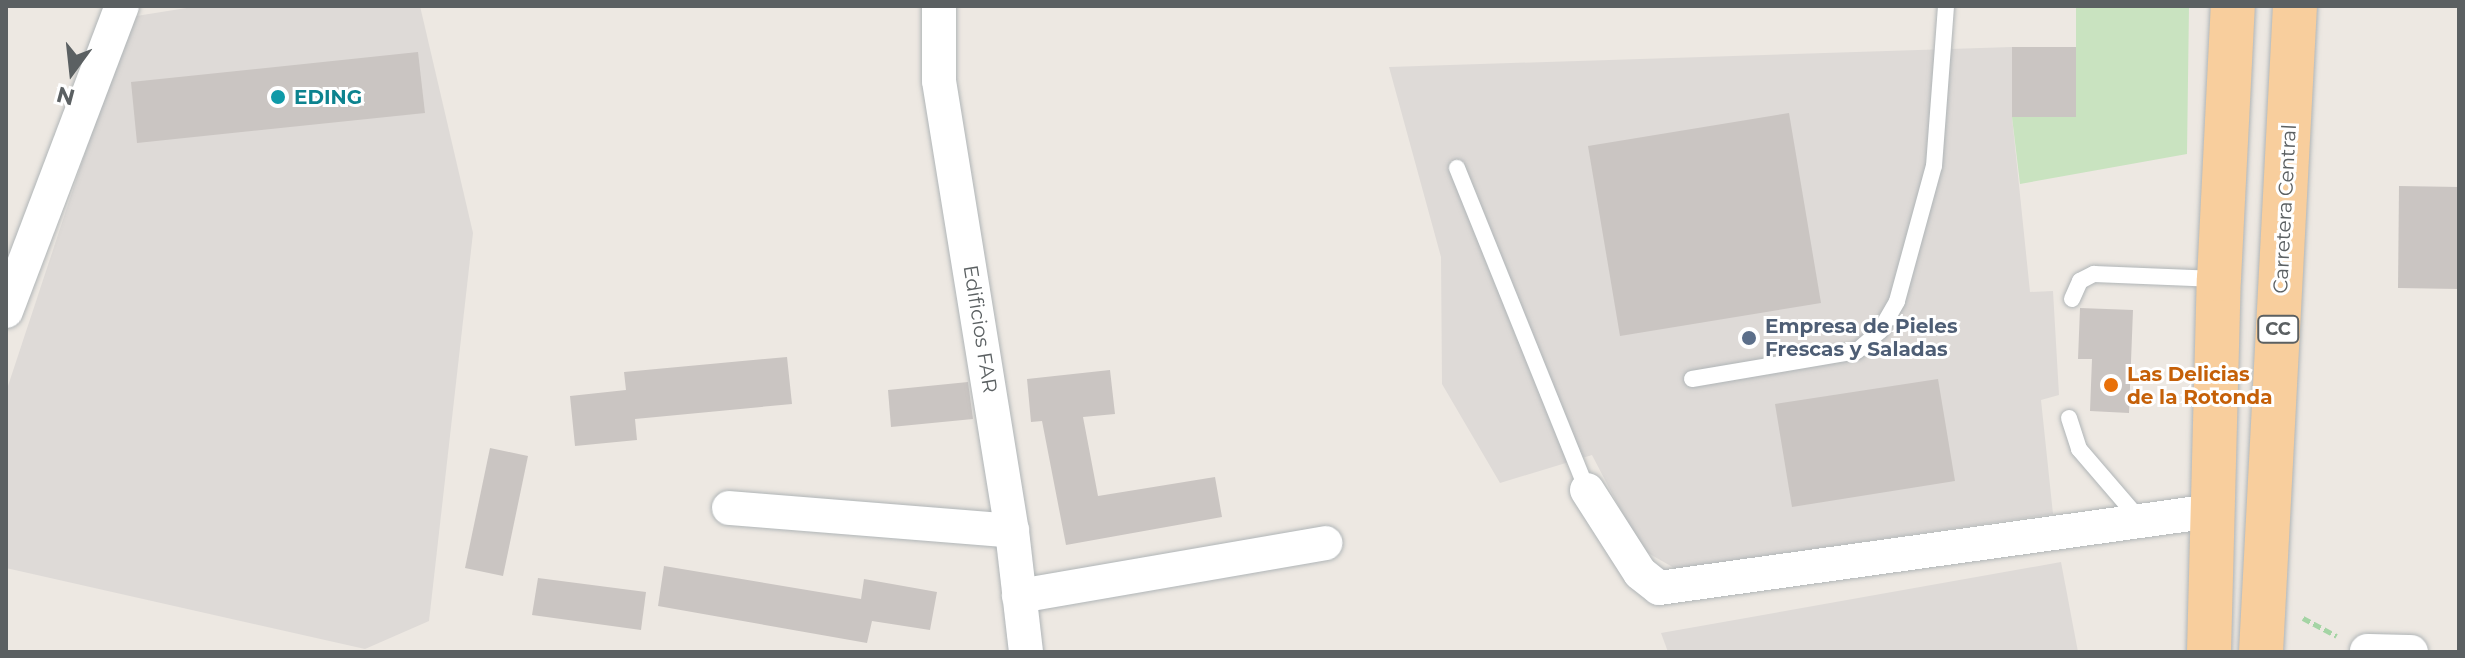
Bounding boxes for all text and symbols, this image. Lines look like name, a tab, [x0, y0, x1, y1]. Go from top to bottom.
north arrow	[32, 32, 112, 112]
text: N	[54, 80, 78, 111]
place label: EDING	[294, 85, 362, 109]
marker: EDING	[269, 88, 287, 106]
street label: Carretera Central	[2269, 124, 2301, 294]
street label: Edificios FAR	[958, 263, 1002, 395]
place label: Empresa de Pieles Frescas y Saladas	[1765, 314, 1958, 361]
road number: CC	[2256, 315, 2300, 343]
marker: Empresa de Pieles Frescas y Saladas	[1740, 329, 1758, 347]
place label: Las Delicias de la Rotonda	[2127, 362, 2272, 409]
marker: Las Delicias de la Rotonda	[2102, 376, 2120, 394]

